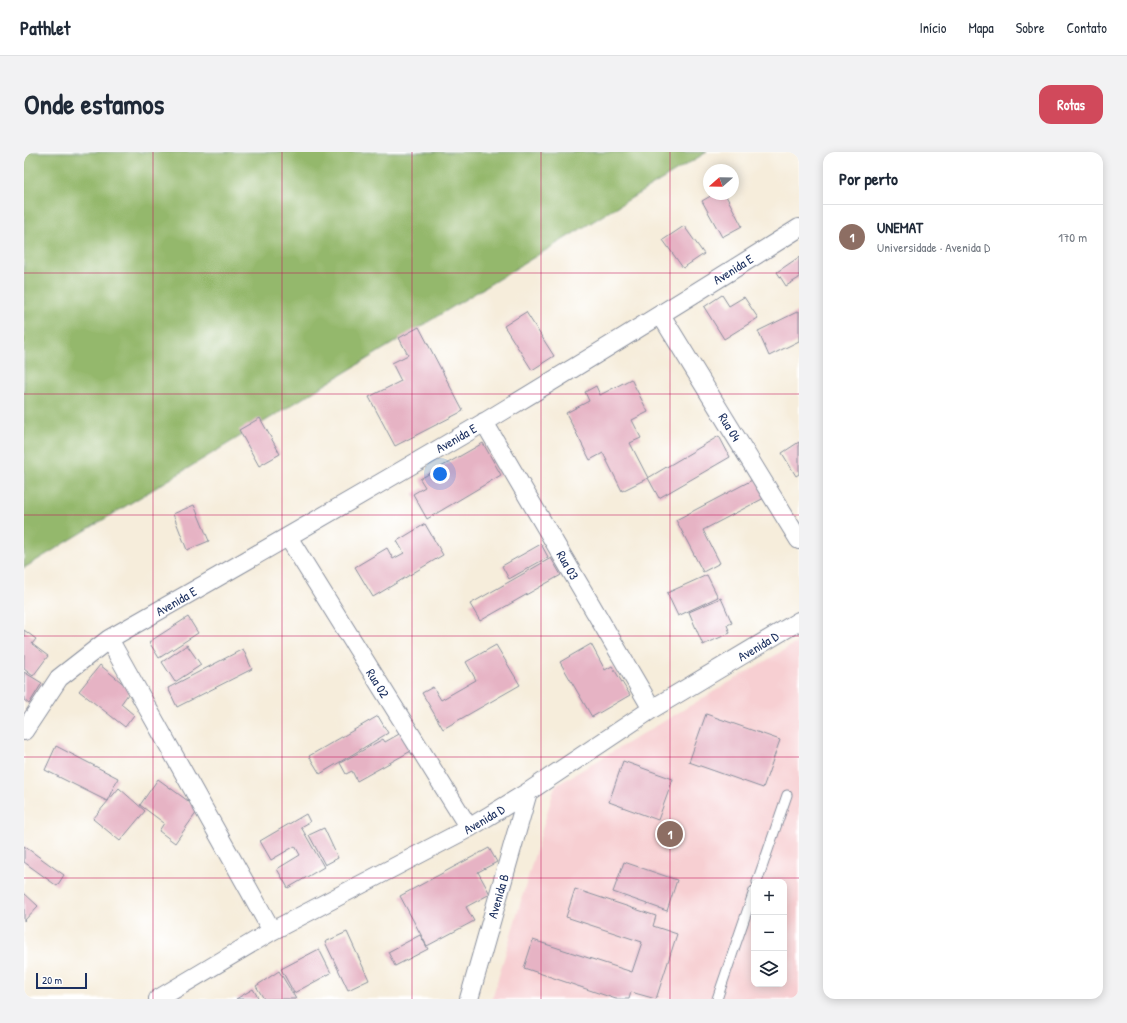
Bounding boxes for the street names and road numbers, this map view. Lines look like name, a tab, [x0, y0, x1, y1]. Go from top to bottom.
street label: Avenida E	[709, 249, 757, 288]
street label: Rua 04	[715, 410, 745, 445]
street label: Avenida E	[432, 419, 480, 457]
street label: Rua 03	[552, 547, 584, 583]
street label: Avenida E	[152, 582, 200, 620]
street label: Avenida D	[734, 626, 783, 665]
street label: Rua 02	[362, 665, 394, 701]
street label: Avenida D	[460, 799, 509, 838]
street label: Avenida B	[483, 871, 513, 920]

